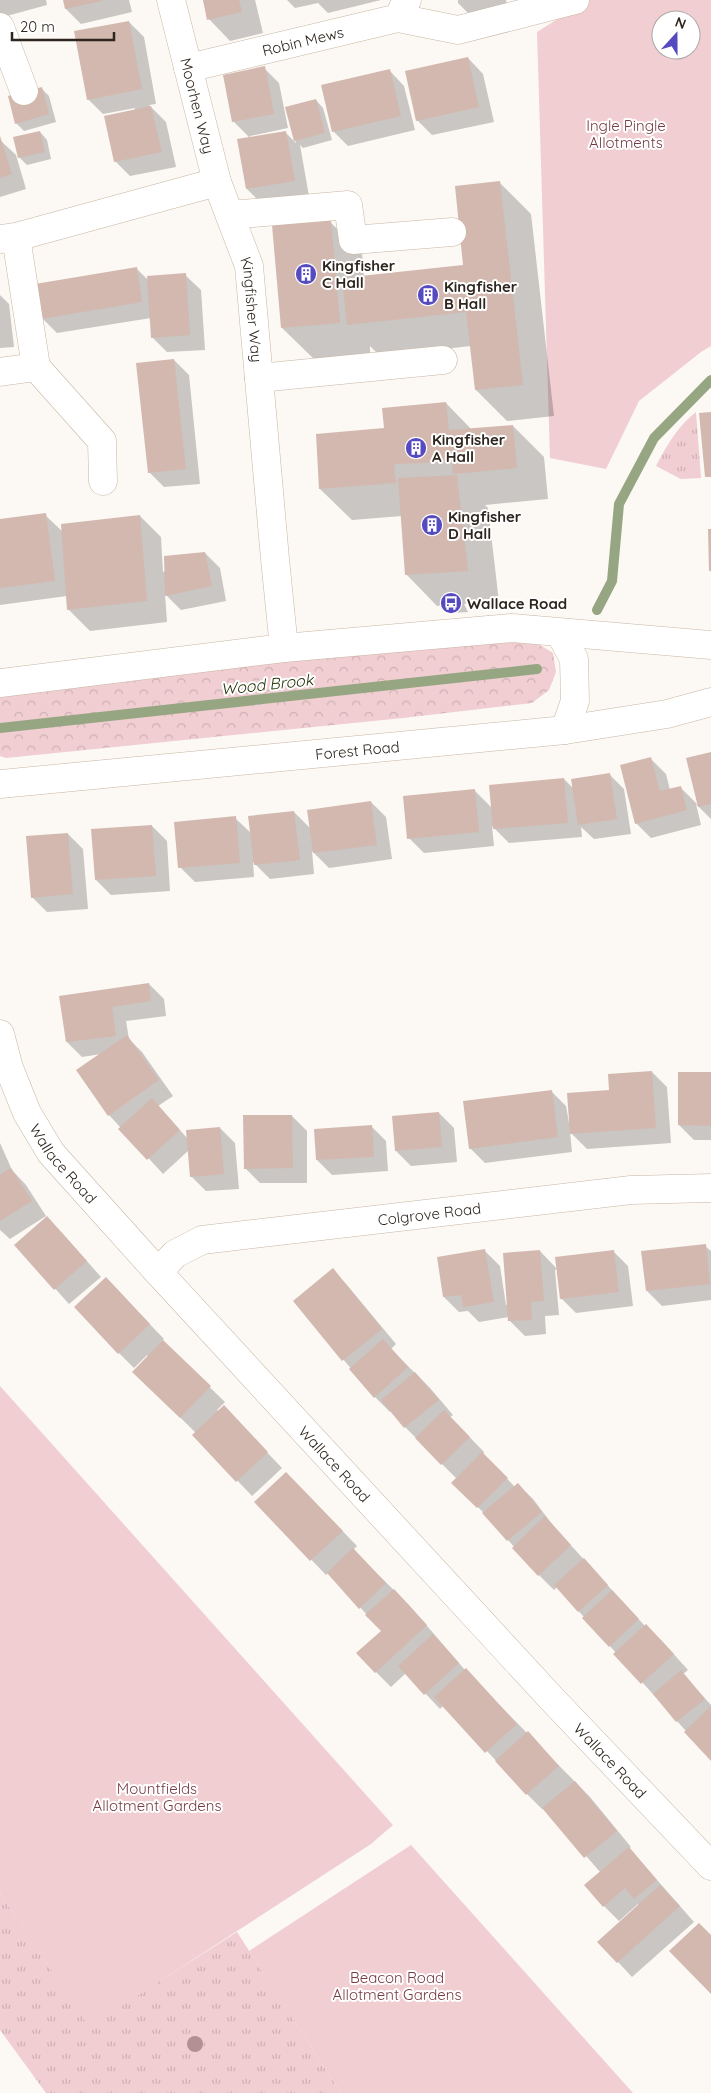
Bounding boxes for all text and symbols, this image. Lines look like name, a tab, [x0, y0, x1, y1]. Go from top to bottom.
scale bar	[12, 10, 115, 42]
north arrow	[651, 10, 701, 60]
text: N	[673, 13, 689, 33]
text: 20 m	[20, 17, 55, 36]
street label: Robin Mews	[260, 22, 346, 60]
street label: Moorhen Way	[176, 56, 219, 156]
park label: Ingle Pingle Allotments	[586, 116, 666, 152]
street label: Kingfisher Way	[237, 254, 267, 363]
place label: Kingfisher C Hall	[322, 256, 396, 292]
building icon: Kingfisher C Hall	[294, 262, 318, 286]
place label: Kingfisher B Hall	[444, 277, 518, 313]
building icon: Kingfisher B Hall	[416, 283, 440, 307]
place label: Kingfisher A Hall	[432, 430, 506, 466]
building icon: Kingfisher A Hall	[404, 436, 428, 460]
place label: Kingfisher D Hall	[448, 507, 522, 543]
building icon: Kingfisher D Hall	[420, 513, 444, 537]
bus stop icon: Wallace Road	[439, 591, 463, 615]
place label: Wallace Road	[467, 594, 567, 613]
water label: Wood Brook	[220, 669, 316, 699]
street label: Forest Road	[314, 736, 400, 763]
street label: Wallace Road	[26, 1120, 101, 1207]
street label: Colgrove Road	[377, 1198, 482, 1229]
street label: Wallace Road	[295, 1421, 375, 1506]
street label: Wallace Road	[570, 1719, 651, 1802]
park label: Mountfields Allotment Gardens	[92, 1779, 222, 1815]
park label: Beacon Road Allotment Gardens	[332, 1968, 462, 2004]

